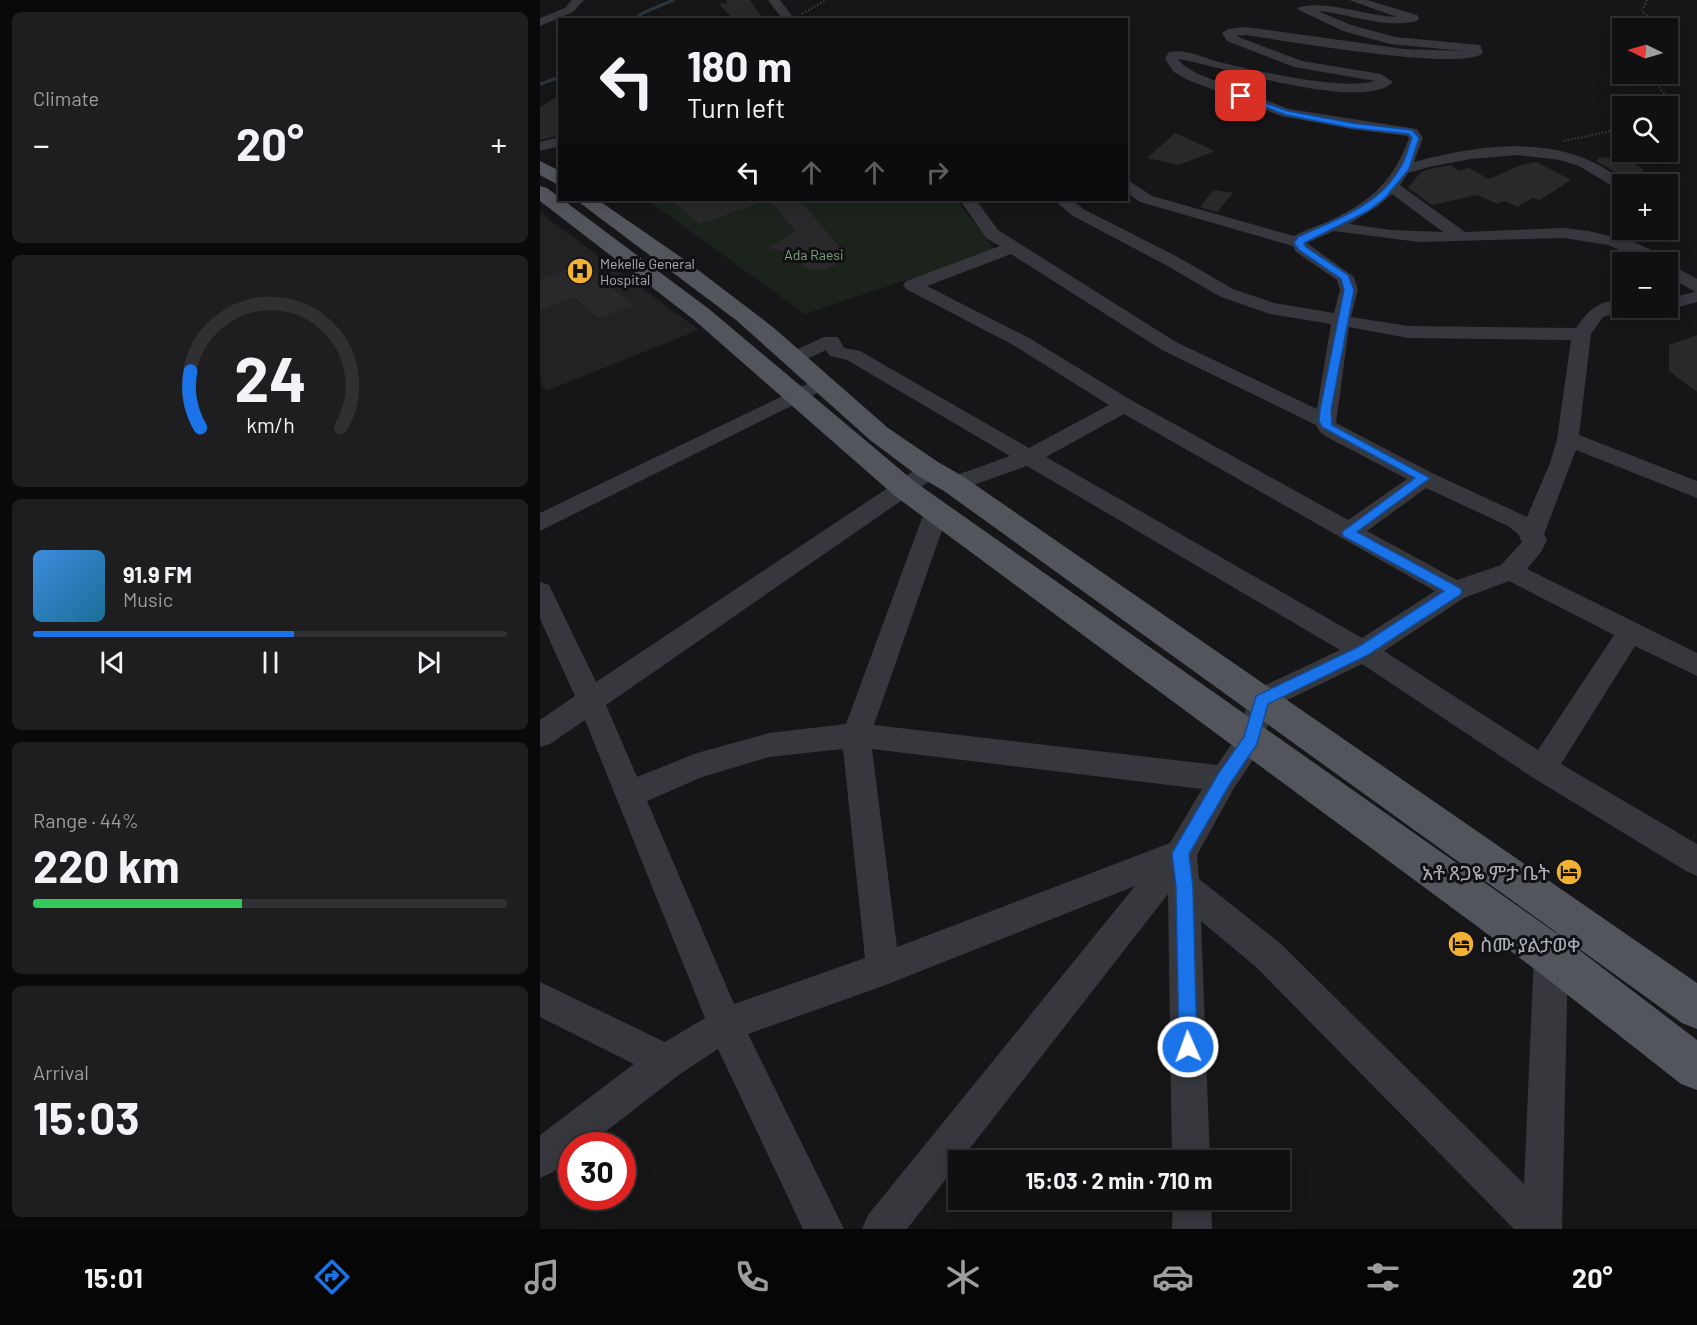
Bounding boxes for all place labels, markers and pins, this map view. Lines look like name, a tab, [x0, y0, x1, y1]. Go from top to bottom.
pin	[1215, 70, 1266, 121]
place label: Mekelle General Hospital	[600, 255, 695, 288]
hospital icon: Mekelle General Hospital	[565, 256, 595, 286]
hotel icon: አቶ ጸጋዬ ምታ ቤት	[1554, 857, 1584, 887]
place label: አቶ ጸጋዬ ምታ ቤት	[1422, 860, 1550, 884]
hotel icon: ስሙ ያልታወቀ	[1446, 929, 1476, 959]
place label: ስሙ ያልታወቀ	[1480, 932, 1580, 956]

